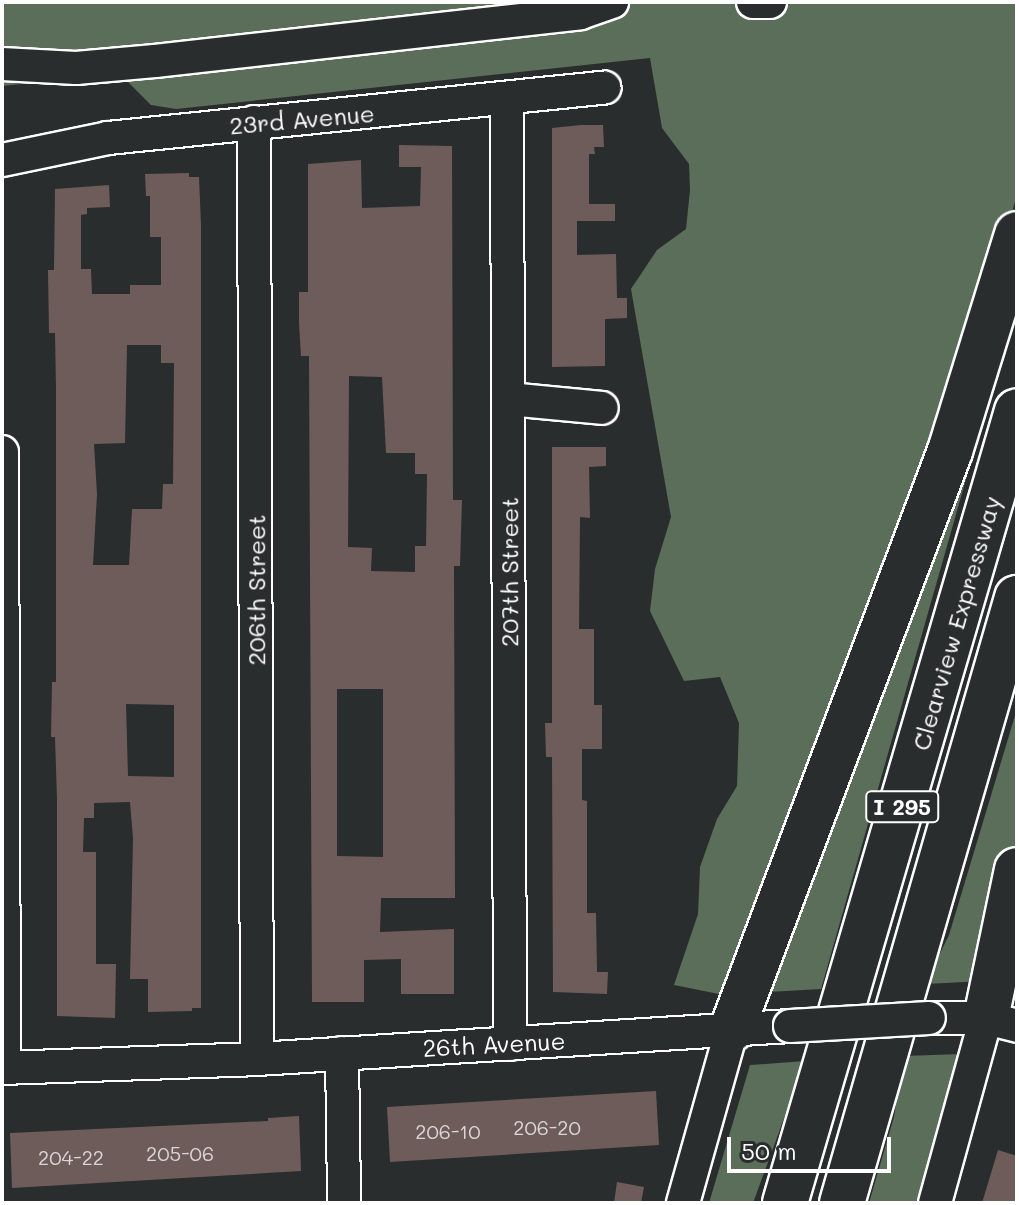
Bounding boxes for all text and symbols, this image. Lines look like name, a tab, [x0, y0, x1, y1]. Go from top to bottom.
street label: 23rd Avenue	[228, 98, 376, 140]
street label: Clearview Expressway	[906, 492, 1006, 754]
street label: 207th Street	[495, 497, 523, 647]
street label: 206th Street	[242, 515, 270, 665]
road number: I 295	[864, 789, 940, 825]
street label: 26th Avenue	[422, 1026, 566, 1062]
house number: 206-20	[513, 1115, 581, 1139]
house number: 206-10	[415, 1119, 481, 1143]
scale bar	[731, 1121, 895, 1171]
text: 50 m	[741, 1135, 797, 1166]
house number: 205-06	[146, 1141, 214, 1165]
house number: 204-22	[38, 1145, 104, 1169]

